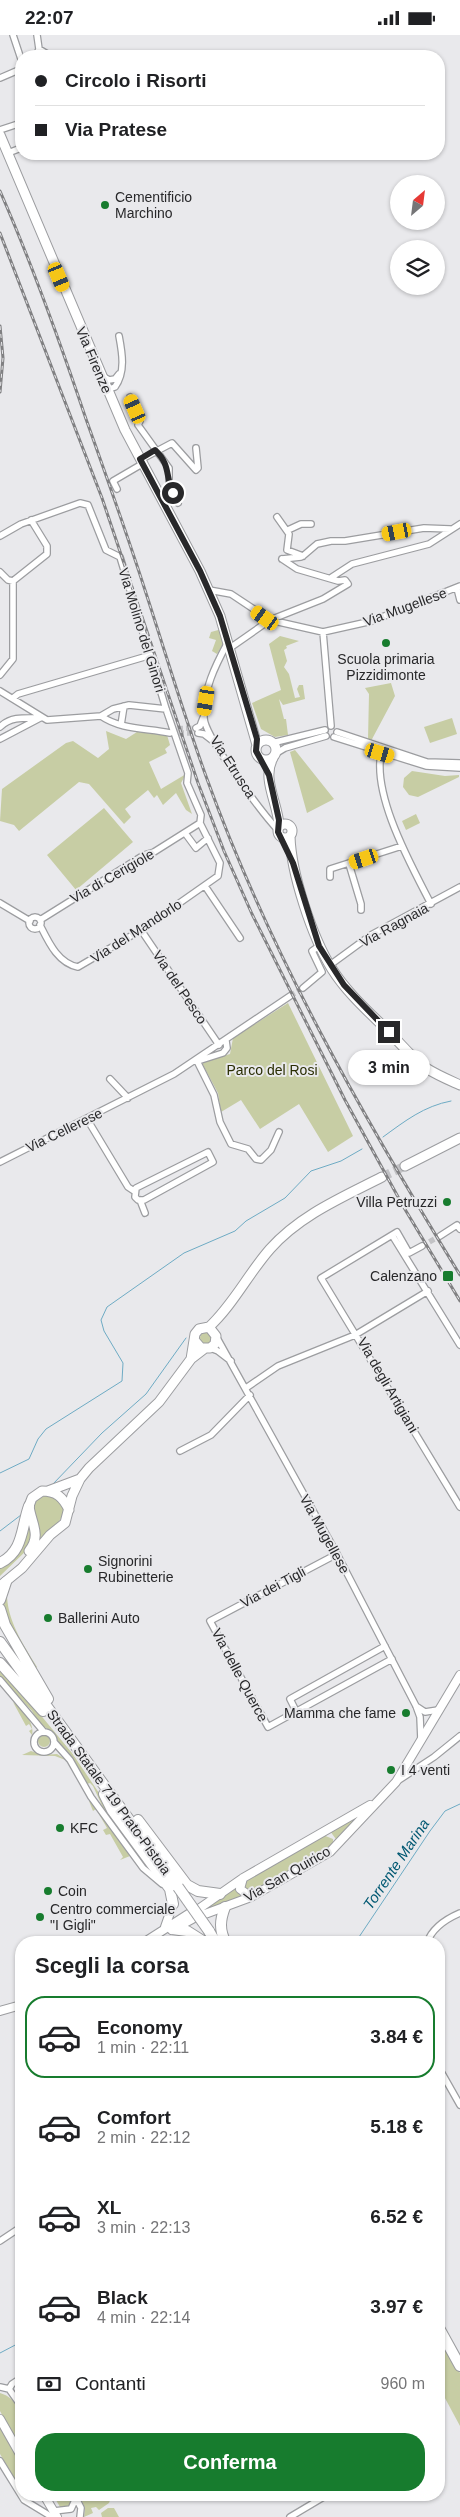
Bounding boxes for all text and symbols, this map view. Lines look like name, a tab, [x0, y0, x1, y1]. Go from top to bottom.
text: 22:07	[25, 7, 74, 28]
text: Circolo i Risorti	[65, 70, 206, 91]
text: Via Pratese	[65, 119, 167, 140]
north arrow	[390, 175, 445, 230]
map controls	[390, 175, 445, 295]
place label: Cementificio Marchino	[115, 189, 192, 221]
marker: Cementificio Marchino	[99, 199, 111, 211]
button: layers	[390, 240, 445, 295]
car	[46, 260, 71, 294]
street label: Via Firenze	[73, 324, 115, 396]
car	[122, 392, 147, 426]
route start	[162, 482, 184, 504]
car	[380, 522, 413, 542]
street label: Via Molino del Ginori	[116, 566, 168, 694]
street label: Via Mugellese	[361, 584, 449, 630]
car	[248, 603, 281, 633]
marker: Scuola primaria Pizzidimonte	[380, 637, 392, 649]
place label: Scuola primaria Pizzidimonte	[337, 651, 435, 683]
car	[196, 685, 215, 717]
street label: Via Etrusca	[207, 733, 259, 801]
car	[363, 741, 396, 765]
street label: Via di Cerigiole	[67, 845, 157, 906]
car	[347, 847, 380, 871]
street label: Via del Mandorlo	[88, 896, 184, 966]
street label: Via Ragnaia	[357, 899, 431, 950]
street label: Via del Pesco	[150, 947, 211, 1027]
route end	[378, 1021, 400, 1043]
callout: 3 min	[348, 1049, 430, 1085]
text: 3 min	[368, 1059, 410, 1076]
park label: Parco del Rosi	[226, 1062, 318, 1078]
street label: Via Cellerese	[23, 1105, 105, 1155]
place label: Villa Petruzzi	[356, 1194, 437, 1210]
marker: Villa Petruzzi	[441, 1196, 453, 1208]
place label: Calenzano	[370, 1268, 437, 1284]
marker: Calenzano	[441, 1269, 455, 1283]
street label: Via degli Artigiani	[354, 1335, 422, 1435]
street label: Via Mugellese	[297, 1492, 353, 1576]
place label: Signorini Rubinetterie	[98, 1553, 174, 1585]
marker: Signorini Rubinetterie	[82, 1563, 94, 1575]
street label: Via dei Tigli	[238, 1563, 308, 1611]
place label: Ballerini Auto	[58, 1610, 140, 1626]
marker: Ballerini Auto	[42, 1612, 54, 1624]
street label: Via delle Querce	[209, 1626, 271, 1725]
place label: Mamma che fame	[284, 1705, 396, 1721]
street label: Strada Statale 719 Prato-Pistoia	[44, 1706, 174, 1878]
marker: Mamma che fame	[400, 1707, 412, 1719]
place label: I 4 venti	[401, 1762, 450, 1778]
marker: I 4 venti	[385, 1764, 397, 1776]
water label: Torrente Marina	[359, 1816, 433, 1912]
place label: KFC	[70, 1820, 98, 1836]
marker: KFC	[54, 1822, 66, 1834]
street label: Via San Quirico	[241, 1843, 333, 1905]
place label: Coin	[58, 1883, 87, 1899]
marker: Coin	[42, 1885, 54, 1897]
place label: Centro commerciale "I Gigli"	[50, 1901, 175, 1933]
marker: Centro commerciale "I Gigli"	[34, 1911, 46, 1923]
text: Scegli la corsa	[35, 1953, 189, 1978]
icon: car	[37, 2015, 82, 2060]
text: Economy	[97, 2017, 183, 2038]
text: 3.84 €	[370, 2026, 423, 2047]
text: 1 min · 22:11	[97, 2039, 189, 2056]
icon: car	[37, 2105, 82, 2150]
text: Comfort	[97, 2107, 171, 2128]
text: 5.18 €	[370, 2116, 423, 2137]
text: 2 min · 22:12	[97, 2129, 190, 2146]
icon: car	[37, 2195, 82, 2240]
text: XL	[97, 2197, 121, 2218]
text: 6.52 €	[370, 2206, 423, 2227]
text: 3 min · 22:13	[97, 2219, 190, 2236]
icon: car	[37, 2285, 82, 2330]
text: Black	[97, 2287, 148, 2308]
text: 3.97 €	[370, 2296, 423, 2317]
text: 4 min · 22:14	[97, 2309, 190, 2326]
icon: cash	[35, 2370, 63, 2398]
text: Contanti	[75, 2373, 146, 2394]
text: 960 m	[381, 2375, 425, 2392]
button: Conferma	[35, 2433, 425, 2491]

